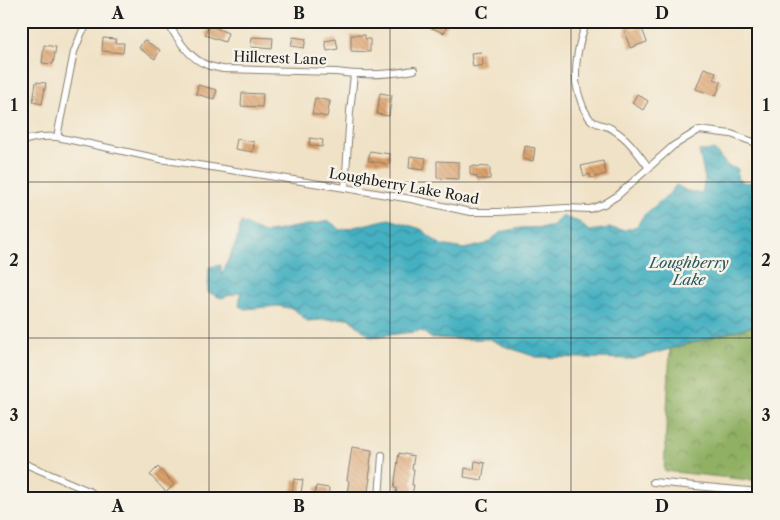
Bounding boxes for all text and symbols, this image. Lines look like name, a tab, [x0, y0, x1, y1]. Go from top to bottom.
text: A	[111, 3, 125, 23]
text: B	[293, 3, 305, 23]
text: C	[475, 3, 487, 23]
text: D	[655, 3, 669, 23]
street label: Hillcrest Lane	[233, 47, 327, 69]
text: 1	[10, 95, 18, 115]
text: 1	[762, 95, 770, 115]
street label: Loughberry Lake Road	[328, 164, 481, 208]
text: 2	[9, 250, 19, 270]
text: 2	[761, 250, 771, 270]
water label: Loughberry Lake	[648, 253, 729, 289]
text: 3	[9, 405, 19, 425]
text: 3	[761, 405, 771, 425]
text: A	[111, 496, 125, 516]
text: B	[293, 496, 305, 516]
text: C	[475, 496, 487, 516]
text: D	[655, 496, 669, 516]

